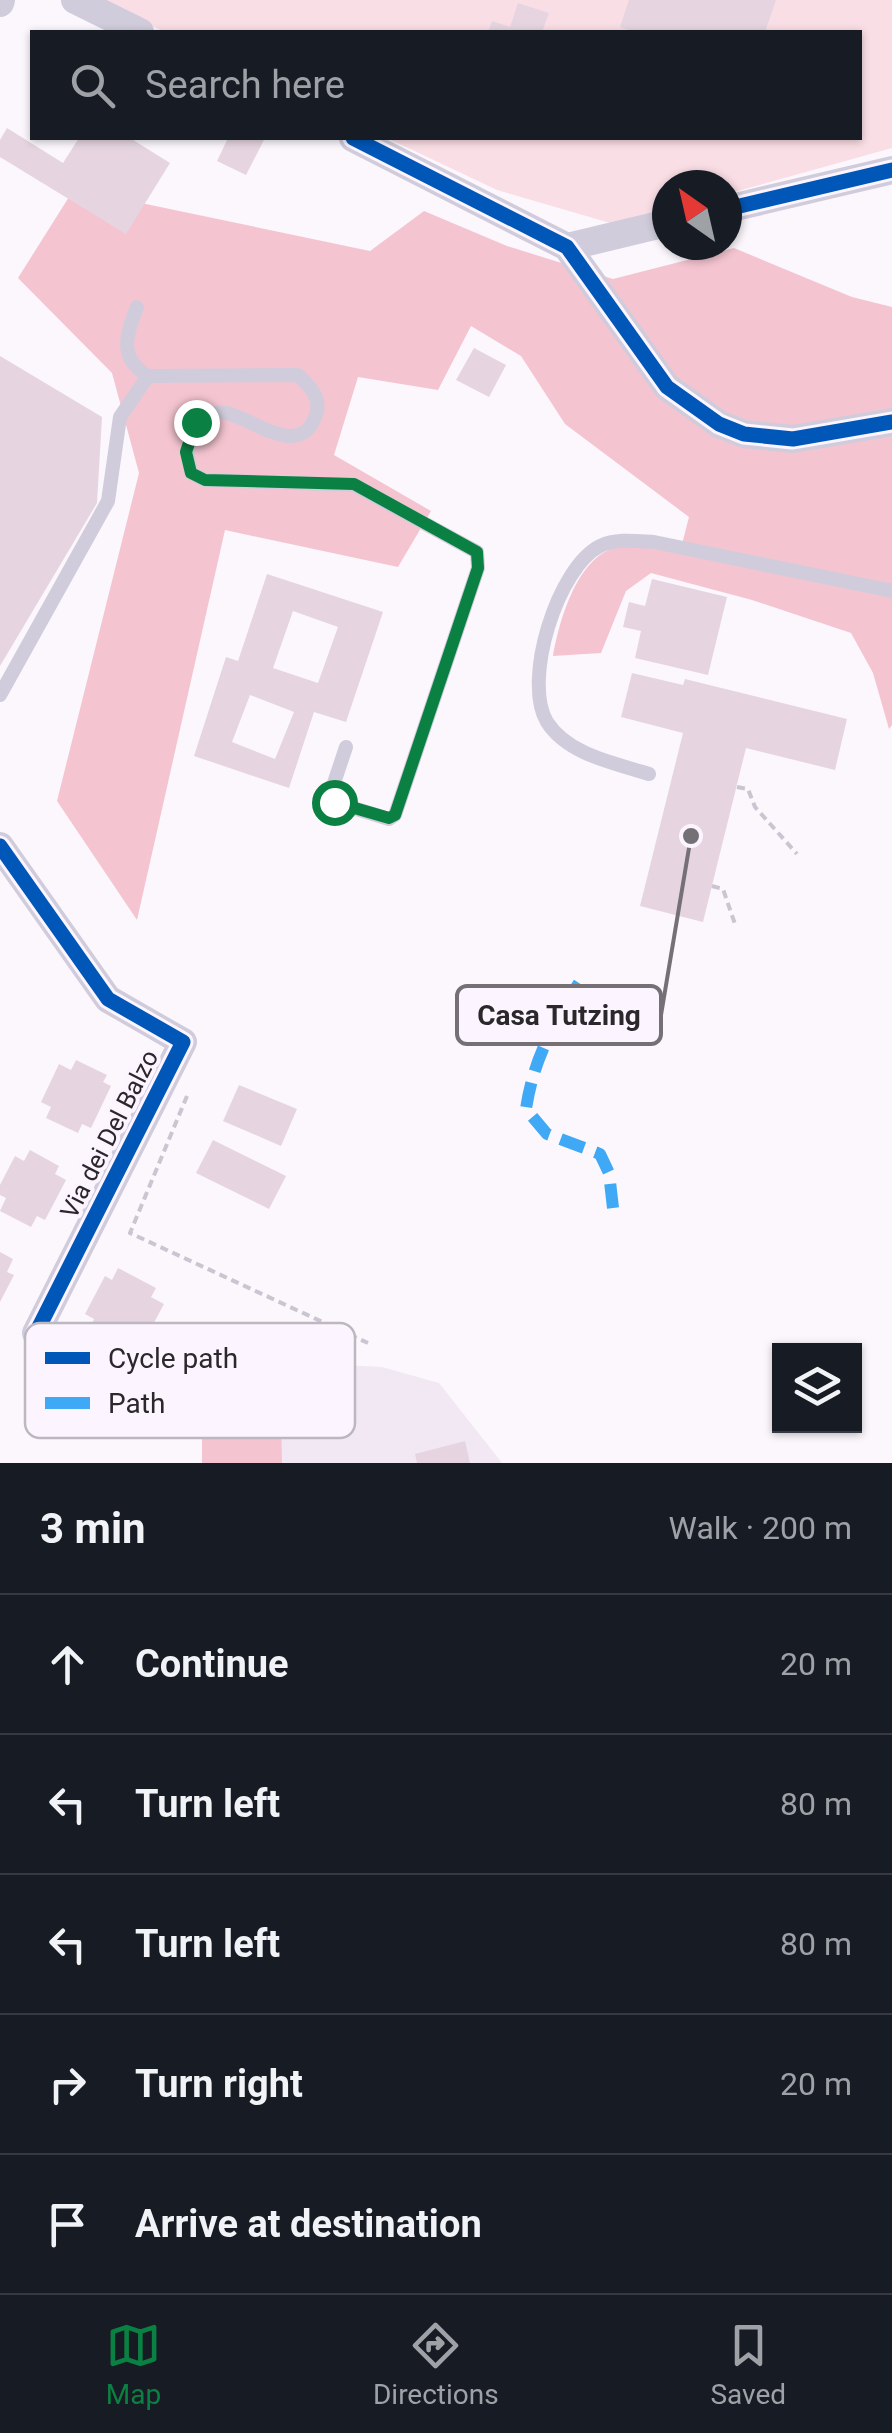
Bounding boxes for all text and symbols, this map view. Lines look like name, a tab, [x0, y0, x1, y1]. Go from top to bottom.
search box	[30, 30, 862, 140]
icon: search	[65, 58, 120, 113]
text: Search here	[145, 63, 345, 107]
north arrow	[652, 170, 742, 260]
route end	[174, 400, 220, 446]
route start	[312, 780, 358, 826]
callout: Casa Tutzing	[457, 986, 661, 1044]
text: Casa Tutzing	[477, 999, 641, 1032]
street label: Via dei Del Balzo	[55, 1045, 164, 1223]
legend	[25, 1323, 355, 1438]
text: Cycle path	[108, 1342, 238, 1375]
map controls	[772, 1343, 862, 1433]
button: layers	[772, 1343, 862, 1433]
text: Path	[108, 1387, 165, 1420]
text: 3 min	[40, 1504, 146, 1553]
text: Walk · 200 m	[669, 1509, 852, 1547]
icon: ahead	[40, 1637, 95, 1692]
text: Continue	[135, 1642, 289, 1686]
text: 20 m	[780, 1645, 852, 1683]
icon: left	[40, 1777, 95, 1832]
text: Turn left	[135, 1782, 280, 1826]
text: 80 m	[780, 1785, 852, 1823]
icon: left	[40, 1917, 95, 1972]
text: Turn left	[135, 1922, 280, 1966]
text: 80 m	[780, 1925, 852, 1963]
icon: right	[40, 2057, 95, 2112]
text: Turn right	[135, 2062, 303, 2106]
text: 20 m	[780, 2065, 852, 2103]
icon: arrive	[40, 2197, 95, 2252]
text: Arrive at destination	[135, 2202, 482, 2246]
tab: Map	[106, 2318, 161, 2411]
tab: Directions	[373, 2318, 499, 2411]
tab: Saved	[710, 2318, 786, 2411]

